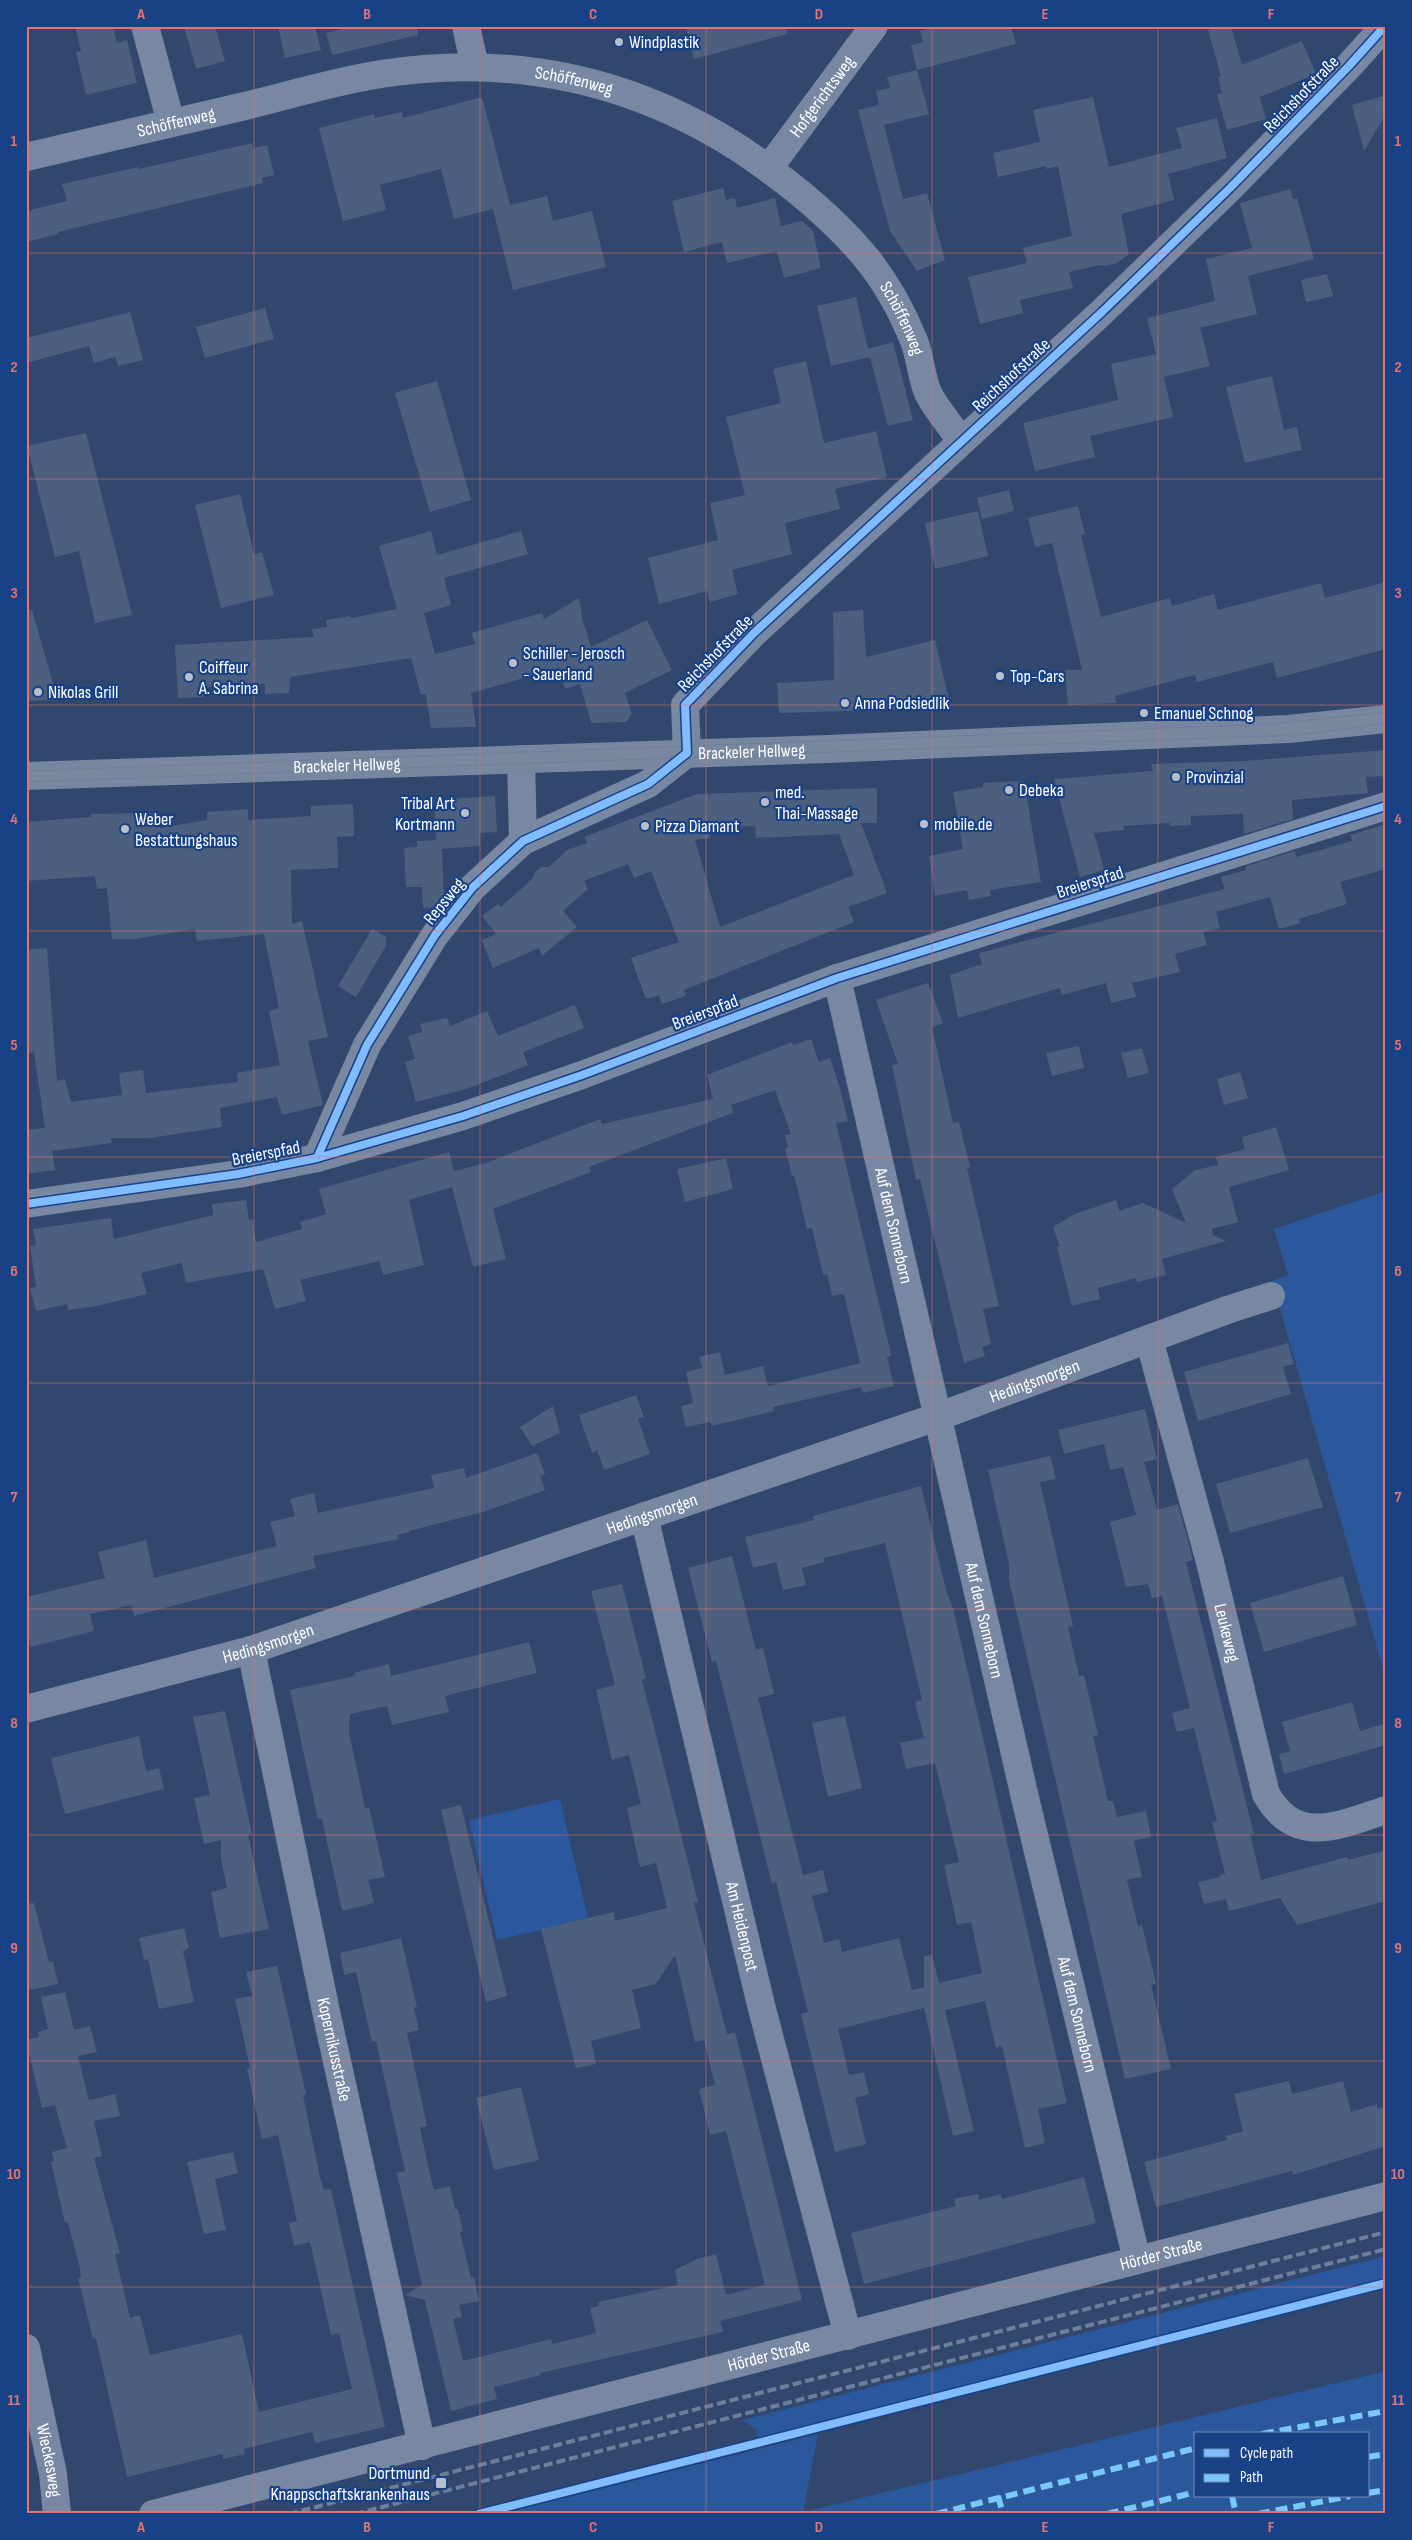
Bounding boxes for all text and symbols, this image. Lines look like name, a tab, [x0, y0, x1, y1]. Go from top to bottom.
text: A	[136, 5, 145, 24]
text: B	[363, 5, 371, 24]
text: C	[589, 5, 597, 24]
text: D	[815, 5, 823, 24]
text: E	[1042, 5, 1049, 24]
text: F	[1268, 5, 1275, 24]
place label: Windplastik	[629, 32, 699, 53]
marker: Windplastik	[613, 36, 625, 48]
street label: Reichshofstraße	[1259, 51, 1343, 137]
street label: Hofgerichtsweg	[785, 52, 859, 142]
street label: Schöffenweg	[534, 62, 615, 100]
street label: Schöffenweg	[135, 103, 217, 142]
text: 1	[11, 132, 18, 151]
text: 1	[1395, 132, 1402, 151]
street label: Schöffenweg	[875, 278, 928, 358]
street label: Reichshofstraße	[968, 334, 1055, 417]
text: 2	[10, 358, 18, 377]
text: 2	[1394, 358, 1402, 377]
text: 3	[10, 584, 18, 603]
text: 3	[1394, 584, 1402, 603]
street label: Reichshofstraße	[673, 610, 757, 696]
place label: Schiller - Jerosch - Sauerland	[523, 643, 625, 685]
place label: Coiffeur A. Sabrina	[198, 657, 258, 699]
marker: Schiller - Jerosch - Sauerland	[507, 657, 519, 669]
place label: Top-Cars	[1010, 666, 1064, 687]
marker: Top-Cars	[994, 670, 1006, 682]
marker: Coiffeur A. Sabrina	[183, 671, 195, 683]
place label: Nikolas Grill	[48, 682, 118, 703]
marker: Nikolas Grill	[32, 686, 44, 698]
place label: Anna Podsiedlik	[854, 693, 949, 714]
marker: Anna Podsiedlik	[839, 697, 851, 709]
place label: Emanuel Schnog	[1154, 703, 1254, 724]
marker: Emanuel Schnog	[1138, 707, 1150, 719]
street label: Brackeler Hellweg	[698, 740, 805, 764]
street label: Brackeler Hellweg	[293, 753, 401, 778]
place label: Provinzial	[1186, 767, 1244, 788]
marker: Provinzial	[1170, 771, 1182, 783]
place label: Debeka	[1019, 780, 1064, 801]
place label: med. Thai-Massage	[775, 782, 858, 824]
marker: Debeka	[1003, 784, 1015, 796]
place label: Tribal Art Kortmann	[395, 793, 456, 835]
marker: med. Thai-Massage	[759, 796, 771, 808]
marker: Tribal Art Kortmann	[459, 807, 471, 819]
place label: Weber Bestattungshaus	[135, 809, 238, 851]
text: 4	[10, 810, 18, 829]
text: 4	[1394, 810, 1402, 829]
place label: mobile.de	[934, 814, 992, 835]
place label: Pizza Diamant	[655, 816, 740, 837]
marker: mobile.de	[918, 818, 930, 830]
marker: Pizza Diamant	[639, 820, 651, 832]
marker: Weber Bestattungshaus	[119, 823, 131, 835]
street label: Breierspfad	[1054, 862, 1126, 903]
street label: Repsweg	[419, 874, 469, 929]
street label: Breierspfad	[669, 990, 741, 1035]
text: 5	[10, 1036, 18, 1055]
text: 5	[1394, 1036, 1402, 1055]
street label: Breierspfad	[230, 1137, 302, 1170]
street label: Auf dem Sonneborn	[870, 1165, 917, 1286]
text: 6	[10, 1262, 18, 1281]
text: 6	[1394, 1262, 1402, 1281]
street label: Hedingsmorgen	[987, 1355, 1083, 1408]
text: 7	[11, 1488, 18, 1507]
text: 7	[1395, 1488, 1402, 1507]
street label: Hedingsmorgen	[604, 1489, 700, 1539]
street label: Auf dem Sonneborn	[960, 1559, 1007, 1680]
street label: Leukeweg	[1209, 1602, 1244, 1664]
street label: Hedingsmorgen	[221, 1619, 317, 1668]
text: 8	[10, 1714, 18, 1733]
text: 8	[1394, 1714, 1402, 1733]
street label: Am Heidenpost	[721, 1879, 763, 1974]
text: 9	[10, 1939, 18, 1958]
text: 9	[1394, 1939, 1402, 1958]
street label: Auf dem Sonneborn	[1053, 1954, 1101, 2075]
street label: Kopernikusstraße	[312, 1996, 356, 2103]
text: 10	[7, 2165, 21, 2184]
text: 10	[1391, 2165, 1405, 2184]
street label: Hörder Straße	[1118, 2234, 1205, 2275]
street label: Hörder Straße	[726, 2335, 812, 2376]
text: 11	[8, 2391, 21, 2410]
text: 11	[1392, 2391, 1405, 2410]
street label: Wieckesweg	[32, 2422, 65, 2498]
legend	[1194, 2432, 1370, 2498]
text: Cycle path	[1240, 2444, 1293, 2463]
place label: Dortmund Knappschaftskrankenhaus	[271, 2463, 430, 2505]
text: Path	[1240, 2468, 1263, 2487]
marker: Dortmund Knappschaftskrankenhaus	[434, 2476, 448, 2490]
text: A	[136, 2518, 145, 2537]
text: B	[363, 2518, 371, 2537]
text: C	[589, 2518, 597, 2537]
text: D	[815, 2518, 823, 2537]
text: E	[1042, 2518, 1049, 2537]
text: F	[1268, 2518, 1275, 2537]

